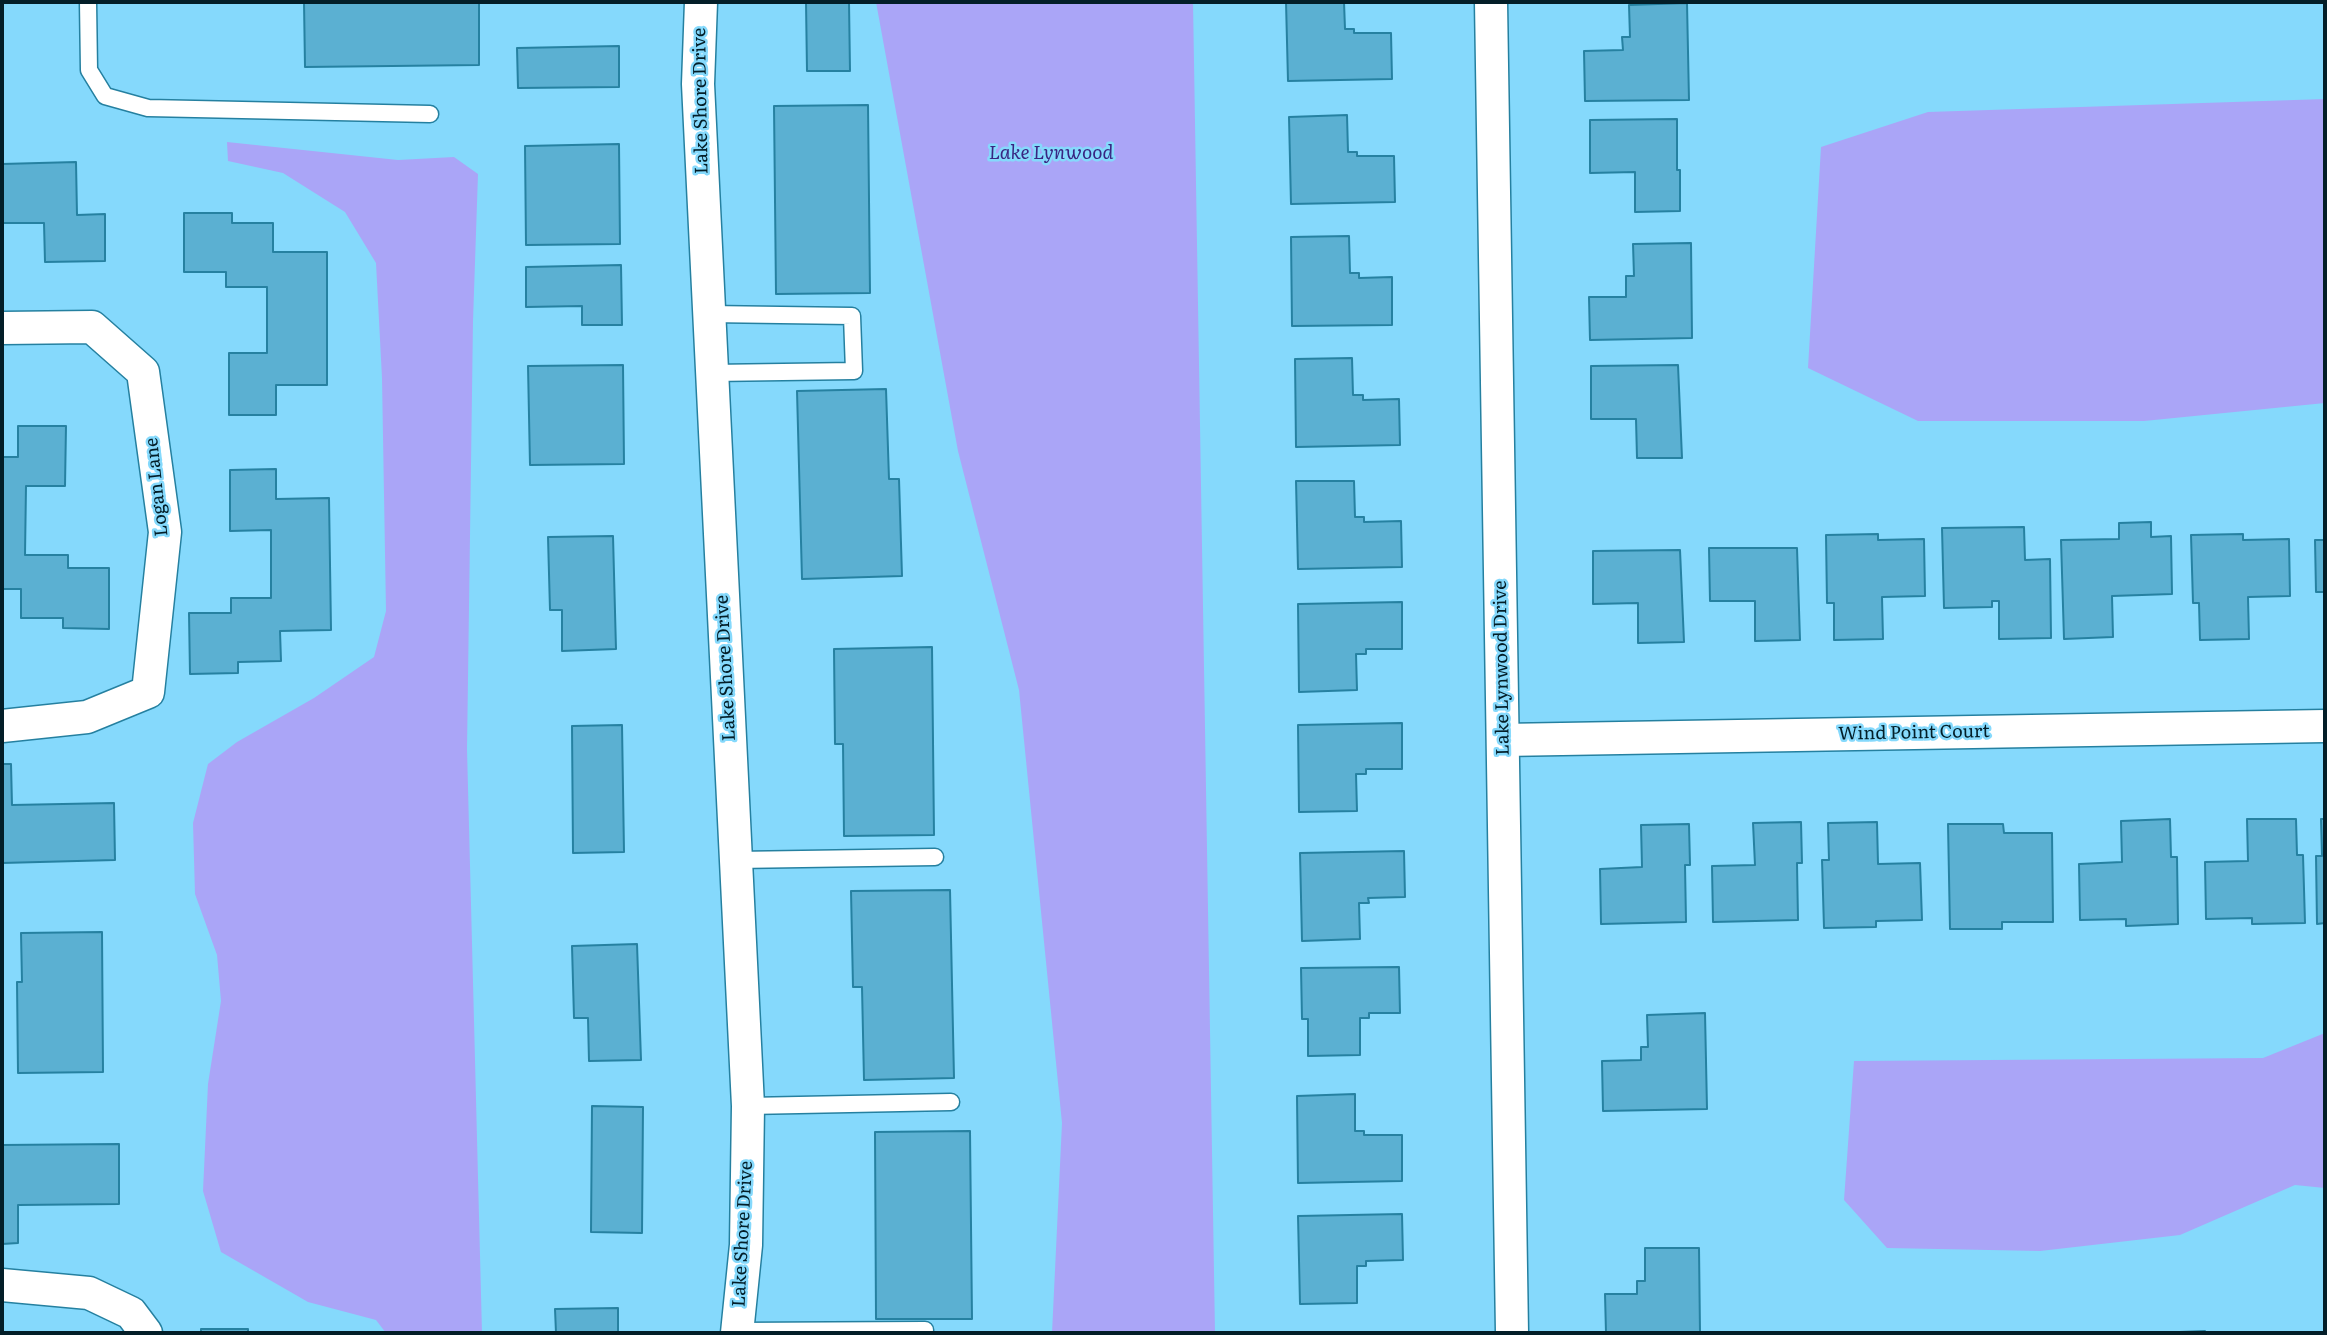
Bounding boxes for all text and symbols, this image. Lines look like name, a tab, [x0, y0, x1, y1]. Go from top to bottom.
street label: Lake Shore Drive	[689, 28, 713, 174]
water label: Lake Lynwood	[989, 142, 1113, 164]
street label: Logan Lane	[141, 437, 173, 537]
street label: Lake Lynwood Drive	[1490, 580, 1514, 756]
street label: Lake Shore Drive	[711, 594, 741, 742]
street label: Wind Point Court	[1838, 721, 1990, 745]
street label: Lake Shore Drive	[728, 1160, 758, 1308]

